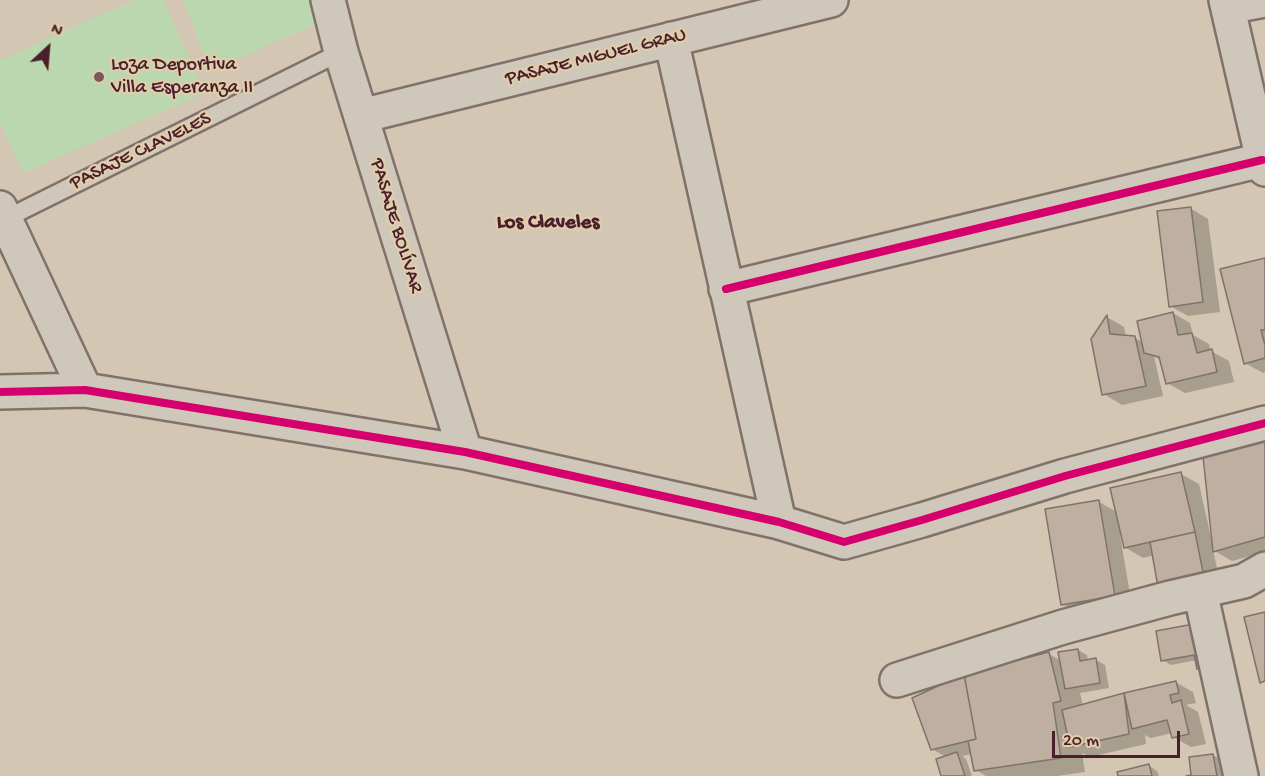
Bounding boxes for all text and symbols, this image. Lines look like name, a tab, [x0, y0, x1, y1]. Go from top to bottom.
north arrow	[18, 18, 78, 78]
text: N	[47, 21, 65, 42]
street label: PASAJE MIGUEL GRAU	[503, 24, 689, 92]
place label: Loza Deportiva Villa Esperanza II	[111, 54, 253, 101]
marker: Loza Deportiva Villa Esperanza II	[92, 70, 106, 84]
street label: PASAJE CLAVELES	[66, 107, 216, 197]
street label: PASAJE BOLÍVAR	[363, 156, 427, 296]
district label: Los Claveles	[497, 211, 599, 237]
scale bar	[1055, 719, 1182, 757]
text: 20 m	[1063, 731, 1099, 752]

